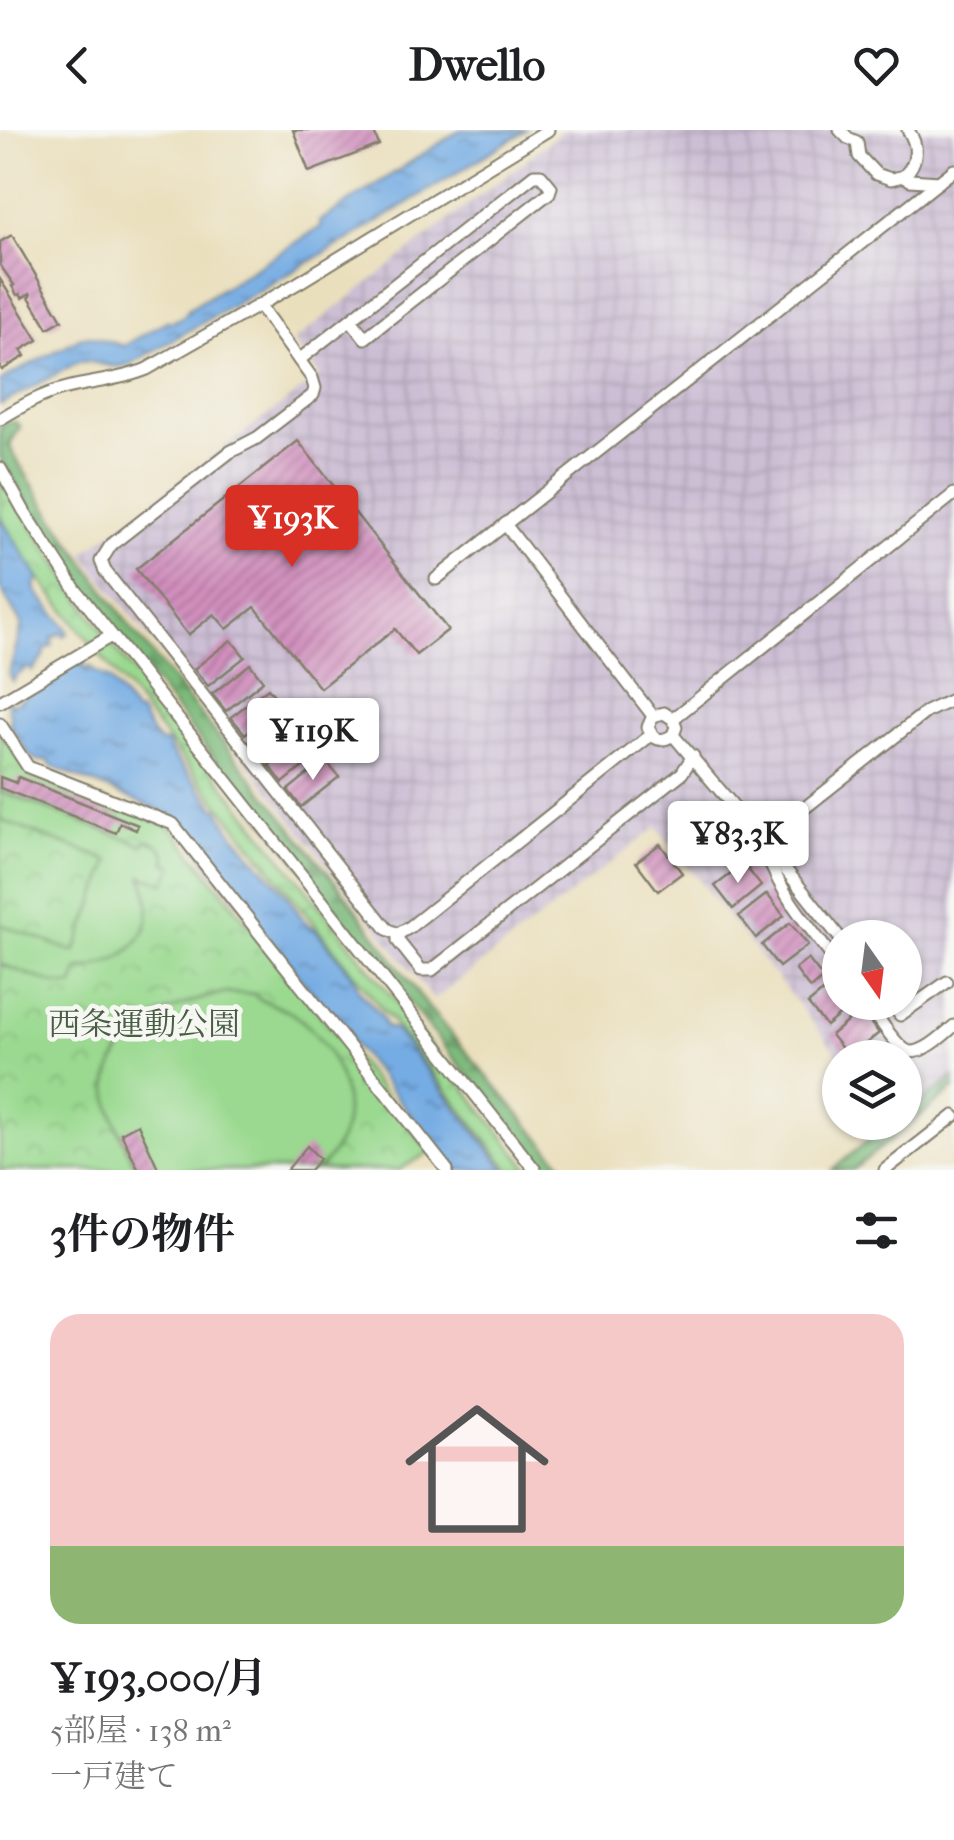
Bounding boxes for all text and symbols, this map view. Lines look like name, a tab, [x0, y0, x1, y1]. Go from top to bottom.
icon: back	[50, 38, 105, 93]
icon: heart	[849, 38, 904, 93]
text: Dwello	[409, 39, 545, 92]
pin: ¥193K	[222, 485, 362, 570]
text: ¥193K	[247, 499, 337, 536]
pin: ¥119K	[243, 698, 383, 783]
text: ¥119K	[269, 712, 357, 749]
pin: ¥83.3K	[657, 801, 819, 886]
text: ¥83.3K	[690, 815, 786, 852]
north arrow	[822, 920, 922, 1020]
map controls	[822, 920, 922, 1140]
park label: 西条運動公園	[48, 1006, 240, 1043]
button: layers	[822, 1040, 922, 1140]
icon: filters	[849, 1203, 904, 1258]
text: 3件の物件	[50, 1210, 235, 1259]
icon: home	[387, 1379, 567, 1559]
text: ¥193,000/月	[50, 1654, 267, 1703]
text: 5部屋 · 138 m²	[50, 1712, 231, 1749]
text: 一戸建て	[50, 1758, 178, 1795]

